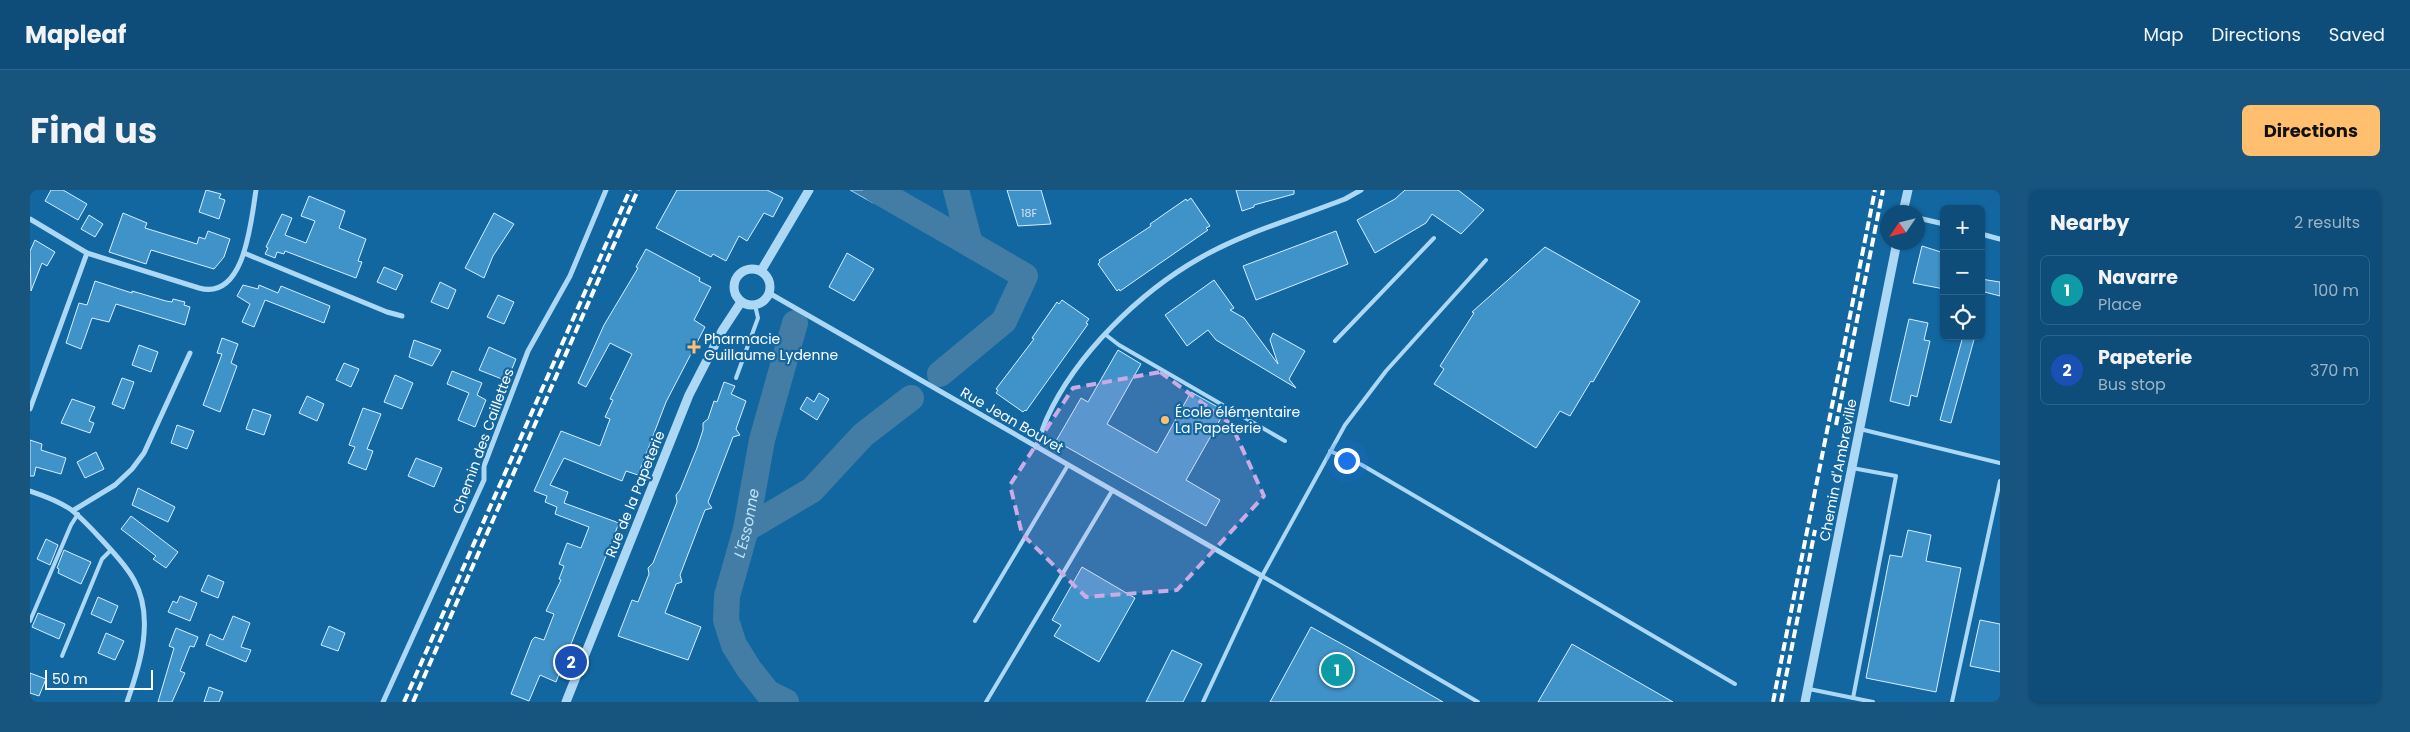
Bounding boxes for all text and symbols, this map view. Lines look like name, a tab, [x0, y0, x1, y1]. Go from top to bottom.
text: Mapleaf	[25, 18, 126, 51]
text: Map	[2144, 22, 2183, 47]
text: Directions	[2211, 22, 2301, 47]
text: Saved	[2329, 22, 2385, 47]
button: Directions	[2242, 105, 2380, 156]
text: Find us	[30, 106, 157, 155]
house number: 18F	[1021, 205, 1037, 221]
north arrow	[1880, 205, 1925, 250]
map controls	[1940, 205, 1985, 340]
button: +	[1940, 205, 1985, 250]
text: Nearby	[2050, 208, 2130, 237]
text: 2 results	[2294, 211, 2360, 234]
button: −	[1940, 250, 1985, 295]
text: Navarre	[2098, 264, 2178, 291]
text: 1	[2064, 279, 2070, 302]
text: 100 m	[2313, 279, 2359, 302]
text: Place	[2098, 293, 2142, 316]
button: locate	[1940, 295, 1985, 340]
place label: Pharmacie Guillaume Lydenne	[704, 329, 838, 365]
marker: Pharmacie Guillaume Lydenne	[688, 341, 700, 353]
text: Papeterie	[2098, 344, 2192, 371]
text: 2	[2062, 359, 2072, 382]
text: 370 m	[2310, 359, 2359, 382]
street label: Chemin des Caillettes	[447, 365, 519, 517]
text: Bus stop	[2098, 373, 2166, 396]
street label: Rue Jean Bouvet	[957, 382, 1067, 458]
street label: Chemin d'Ambreville	[1814, 397, 1862, 543]
place label: École élémentaire La Papeterie	[1175, 402, 1301, 438]
marker: École élémentaire La Papeterie	[1159, 414, 1171, 426]
street label: Rue de la Papeterie	[600, 427, 670, 560]
your location	[1334, 448, 1360, 474]
water label: L'Essonne	[728, 487, 764, 560]
pin: 2	[555, 643, 587, 681]
pin: 1	[1321, 651, 1353, 689]
scale bar	[45, 667, 152, 690]
text: 50 m	[52, 669, 88, 689]

